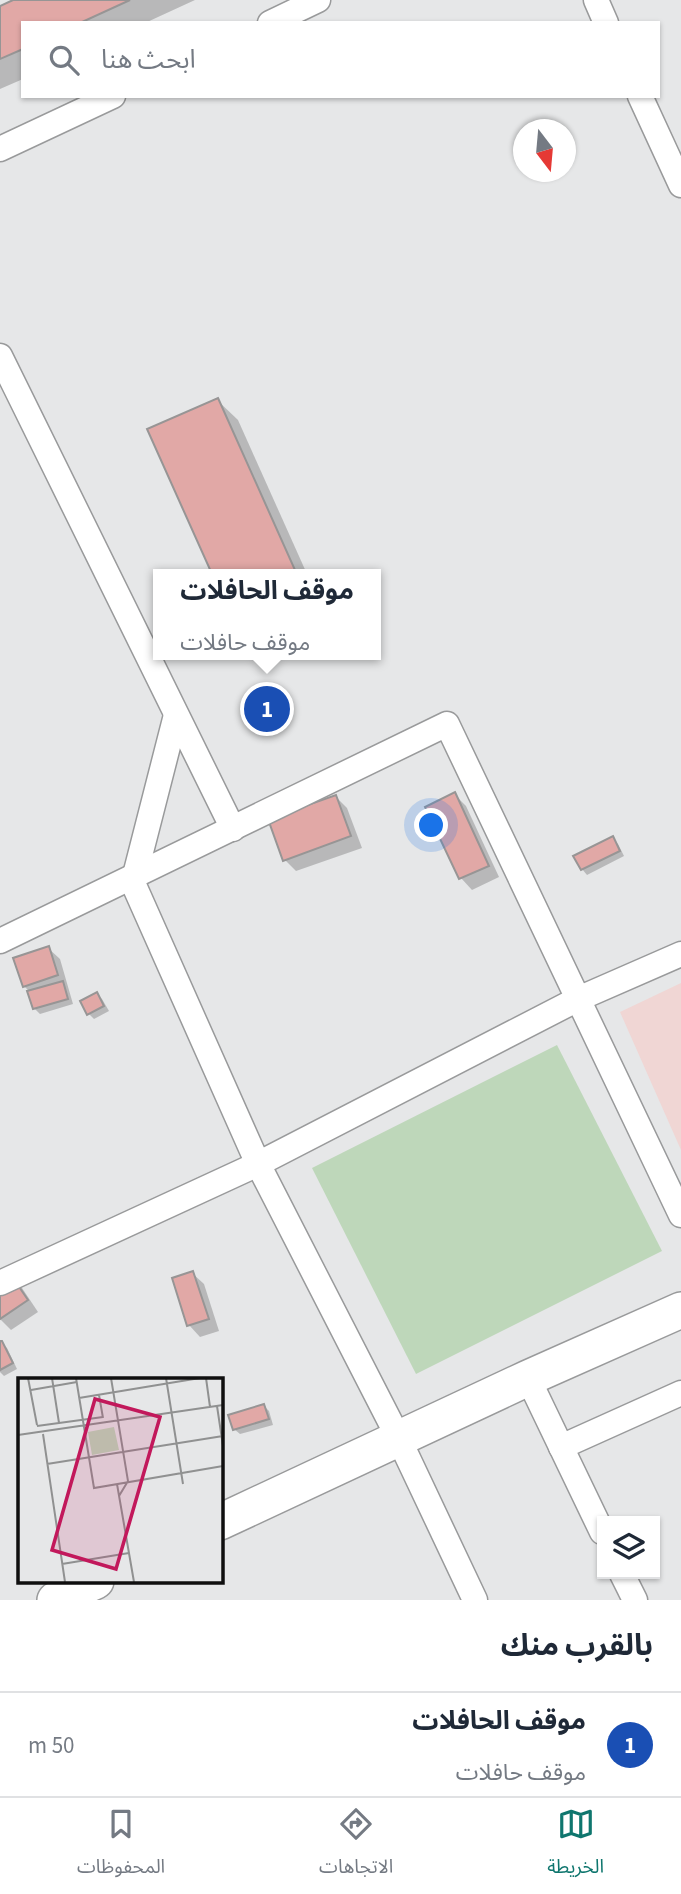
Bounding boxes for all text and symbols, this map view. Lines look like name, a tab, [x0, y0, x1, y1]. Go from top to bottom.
search box	[21, 21, 660, 98]
icon: search	[45, 41, 83, 79]
text: ابحث هنا	[101, 41, 196, 78]
north arrow	[513, 119, 576, 182]
popup	[153, 569, 381, 660]
text: موقف الحافلات	[180, 572, 354, 609]
text: موقف حافلات	[180, 626, 310, 659]
pin: 1	[244, 683, 290, 735]
your location	[414, 808, 448, 842]
inset map	[18, 1378, 222, 1582]
map controls	[597, 1516, 660, 1579]
button: layers	[597, 1516, 660, 1579]
text: بالقرب منك	[501, 1624, 653, 1667]
text: موقف الحافلات	[412, 1702, 586, 1739]
text: 50 m	[28, 1729, 75, 1762]
text: 1	[624, 1729, 636, 1762]
text: موقف حافلات	[456, 1756, 586, 1789]
tab: المحفوظات	[77, 1805, 165, 1887]
tab: الاتجاهات	[319, 1805, 393, 1887]
tab: الخريطة	[547, 1805, 604, 1887]

